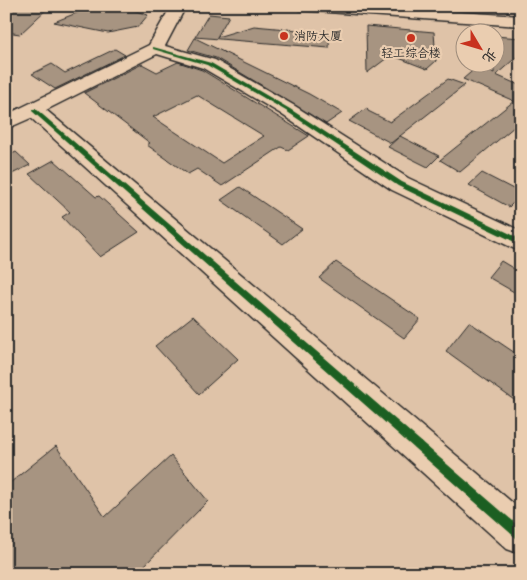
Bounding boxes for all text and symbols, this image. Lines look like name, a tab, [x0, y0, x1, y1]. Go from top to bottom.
north arrow	[454, 22, 504, 72]
place label: 消防大厦	[294, 27, 342, 46]
marker: 消防大厦	[278, 30, 290, 42]
marker: 轻工综合楼	[405, 32, 417, 44]
text: 北	[476, 43, 502, 68]
place label: 轻工综合楼	[381, 44, 441, 63]

